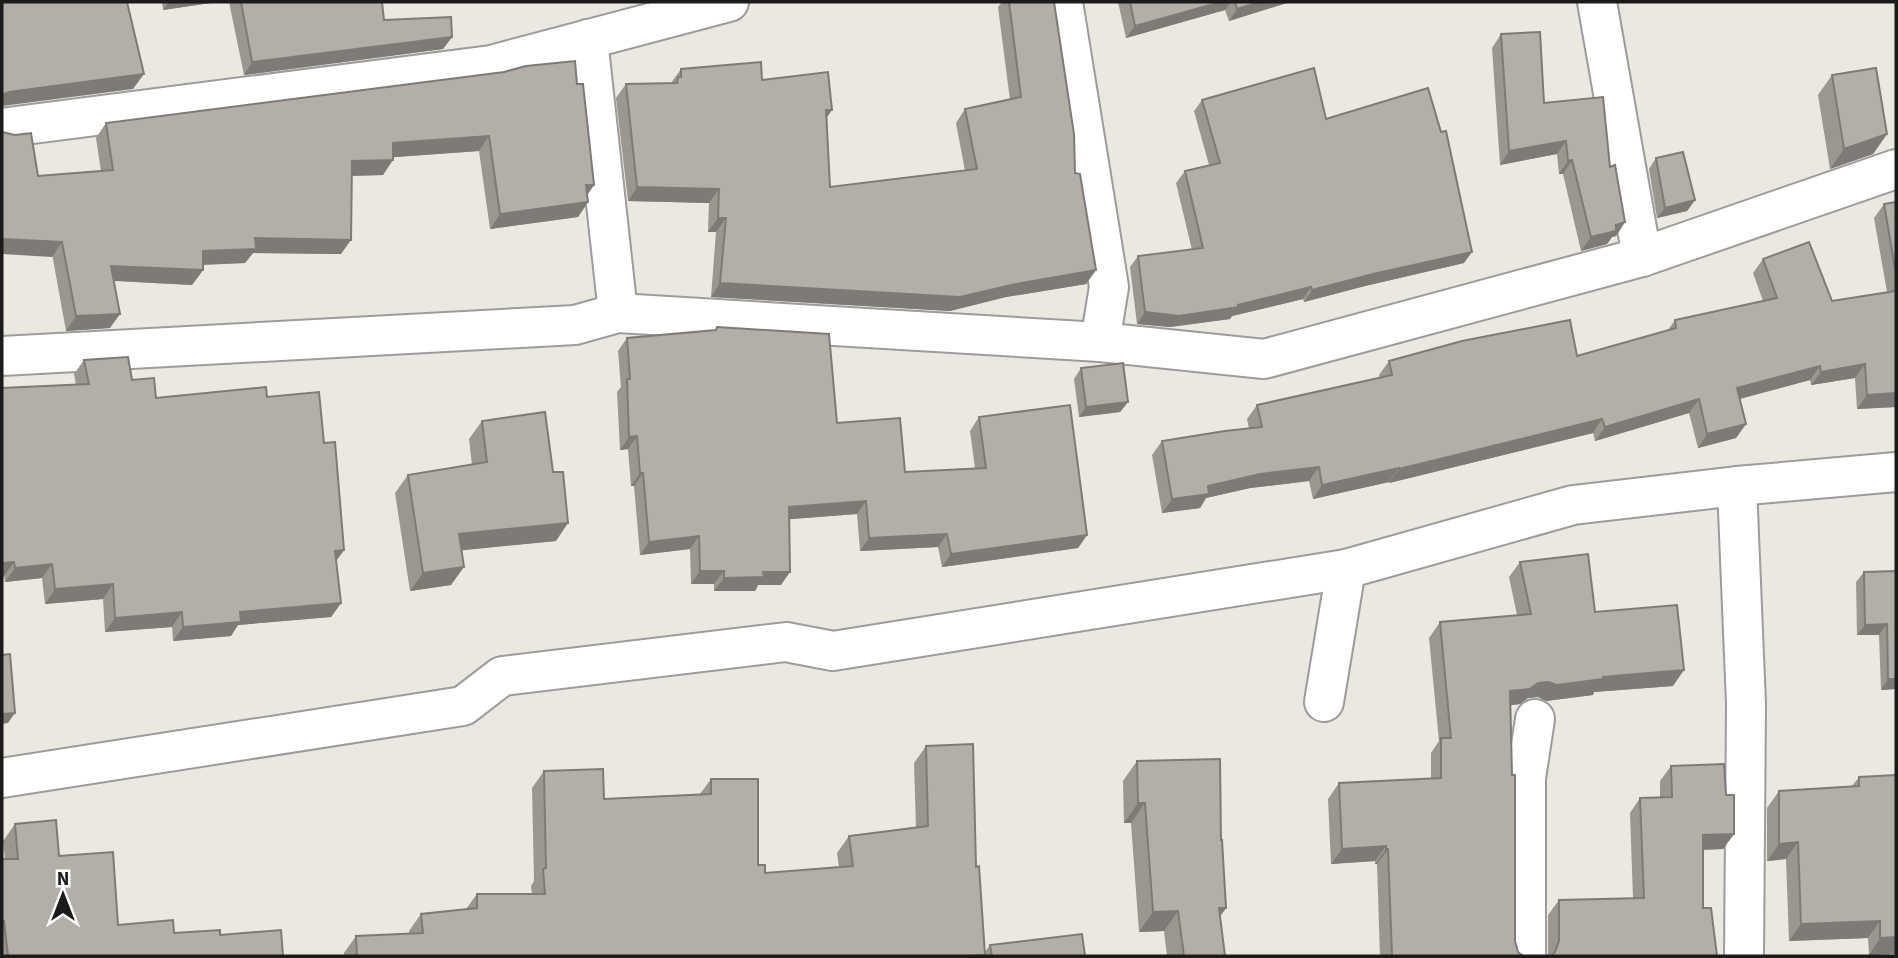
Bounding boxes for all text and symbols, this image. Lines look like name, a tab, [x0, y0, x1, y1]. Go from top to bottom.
north arrow	[28, 860, 98, 930]
text: N	[57, 866, 69, 893]

